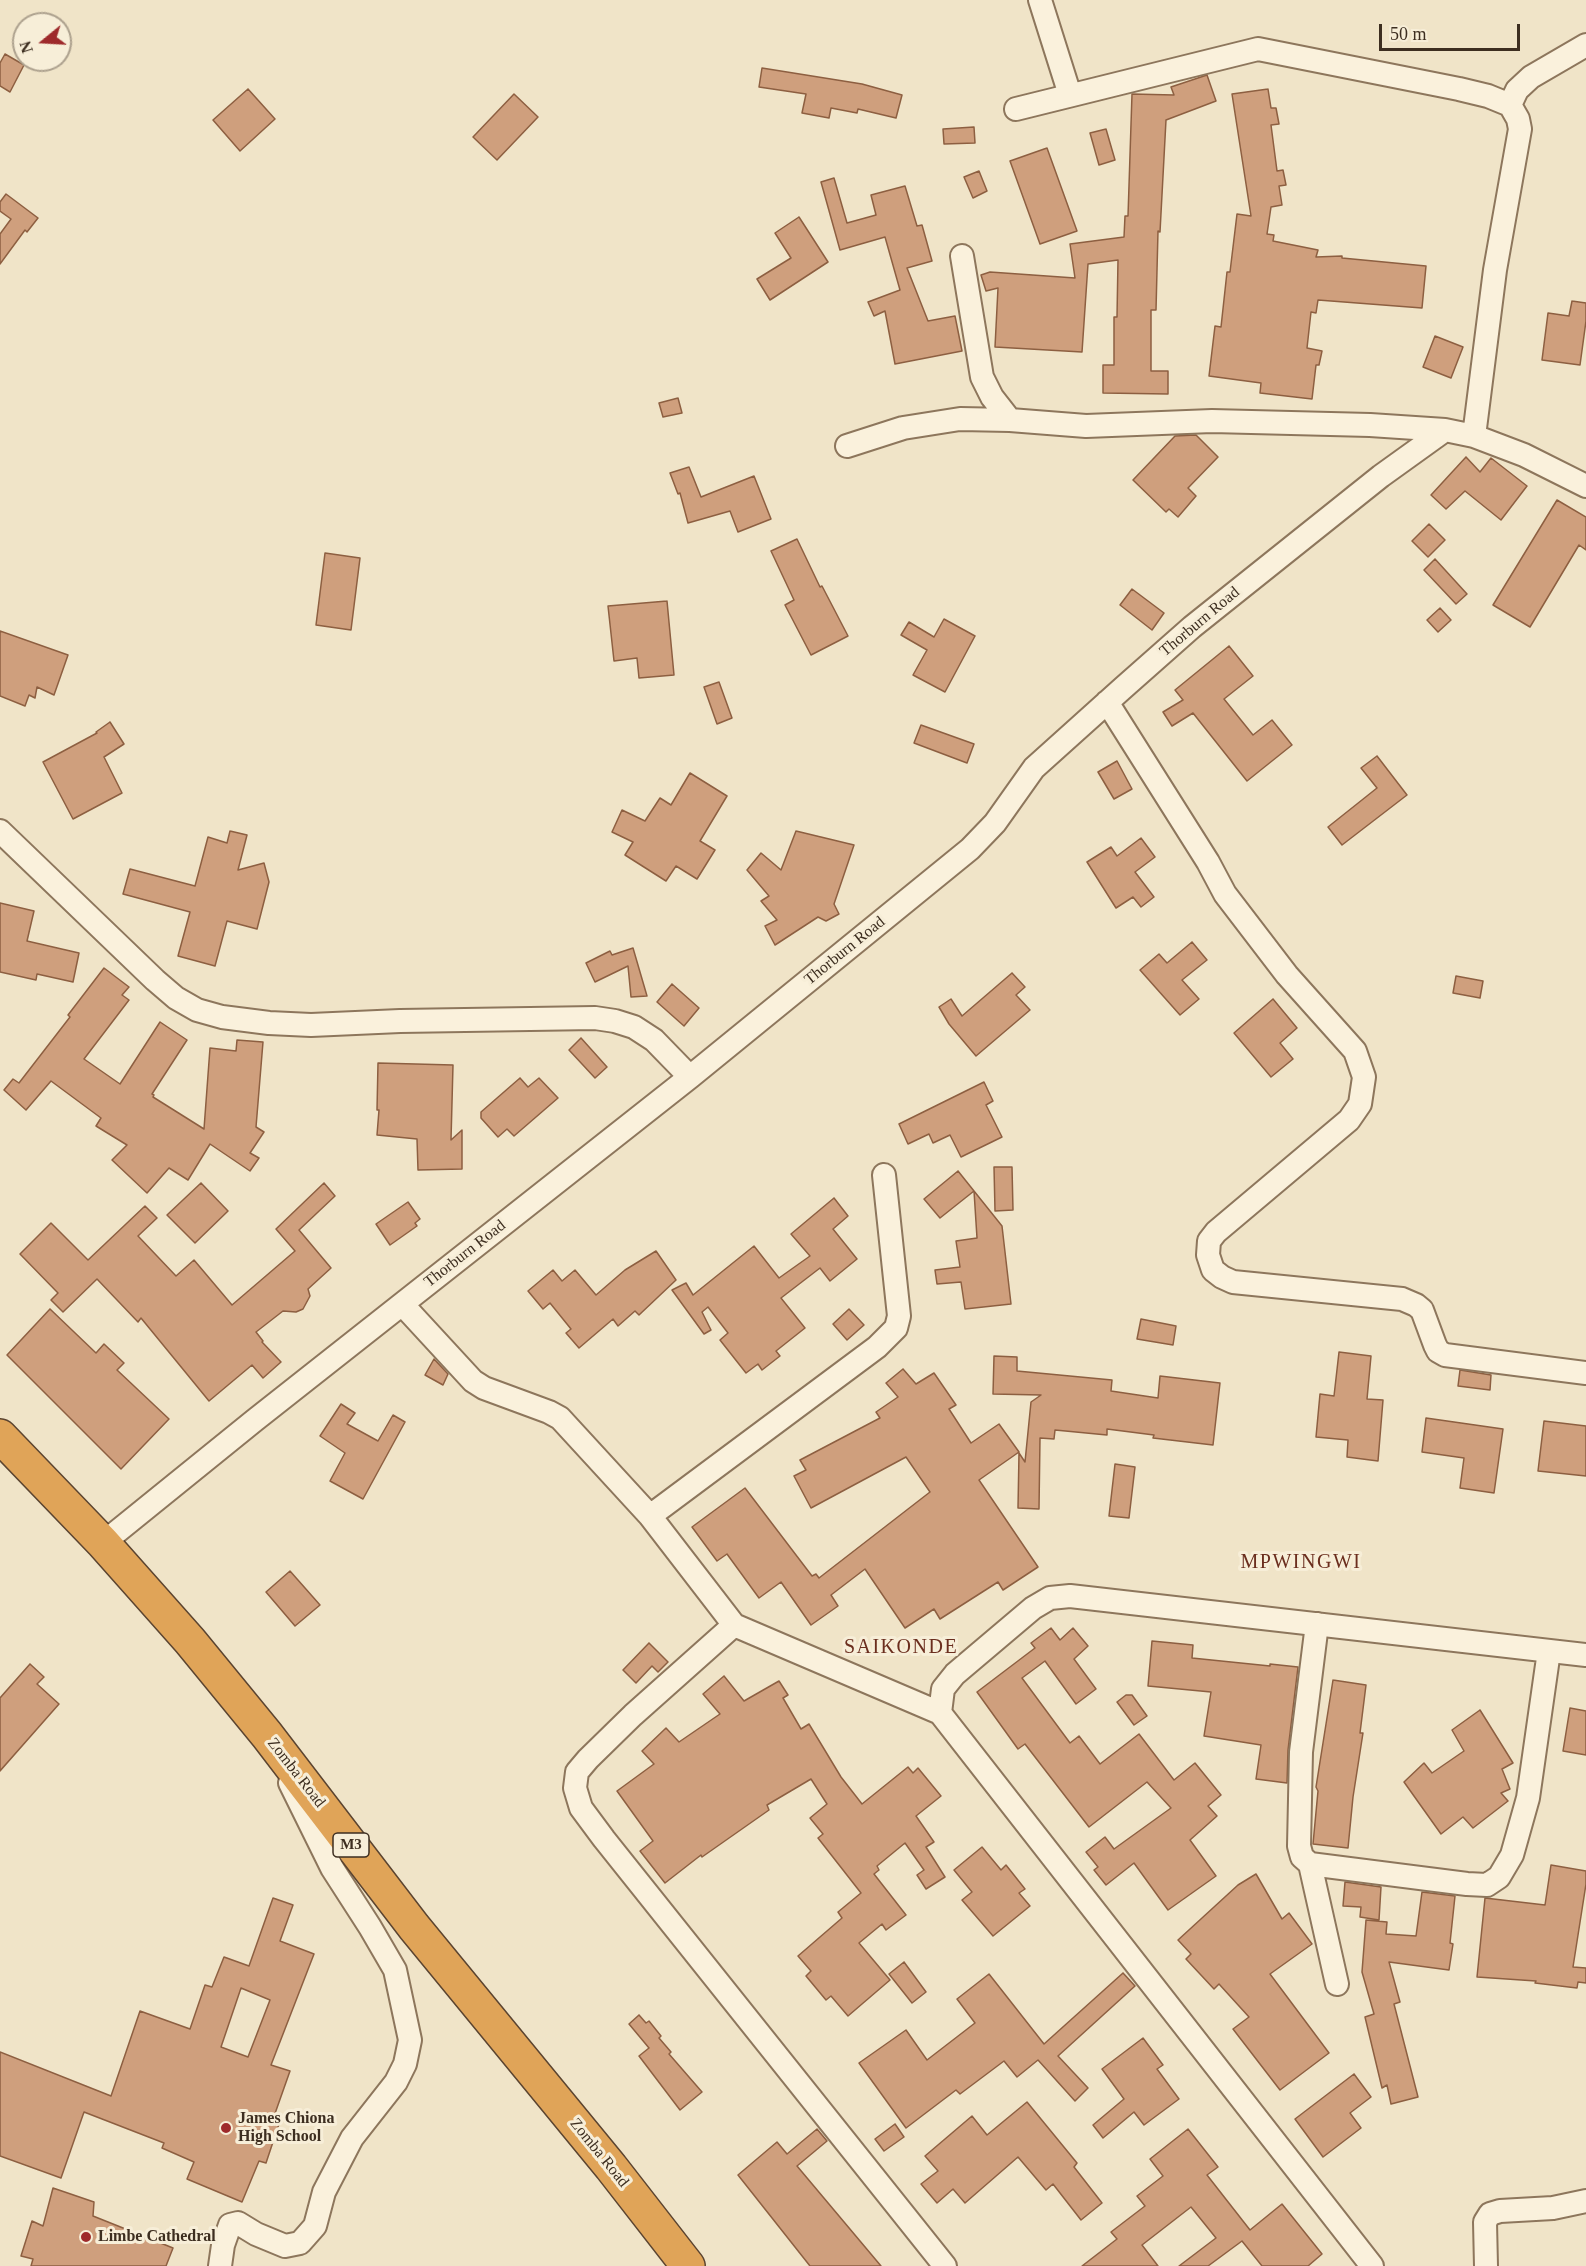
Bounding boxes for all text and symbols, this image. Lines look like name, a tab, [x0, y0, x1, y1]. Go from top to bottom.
north arrow	[12, 12, 72, 72]
scale bar	[1382, 12, 1523, 50]
text: 50 m	[1390, 24, 1427, 44]
text: N	[16, 39, 36, 55]
street label: Thorburn Road	[1156, 583, 1244, 661]
street label: Thorburn Road	[801, 913, 889, 989]
street label: Thorburn Road	[420, 1216, 510, 1292]
district label: MPWINGWI	[1241, 1551, 1361, 1575]
district label: SAIKONDE	[844, 1636, 958, 1660]
street label: Zomba Road	[263, 1734, 329, 1812]
road number: M3	[333, 1833, 369, 1857]
place label: James Chiona High School	[238, 2109, 334, 2147]
street label: Zomba Road	[565, 2115, 633, 2191]
marker: James Chiona High School	[219, 2121, 233, 2135]
place label: Limbe Cathedral	[98, 2227, 216, 2247]
marker: Limbe Cathedral	[79, 2230, 93, 2244]

